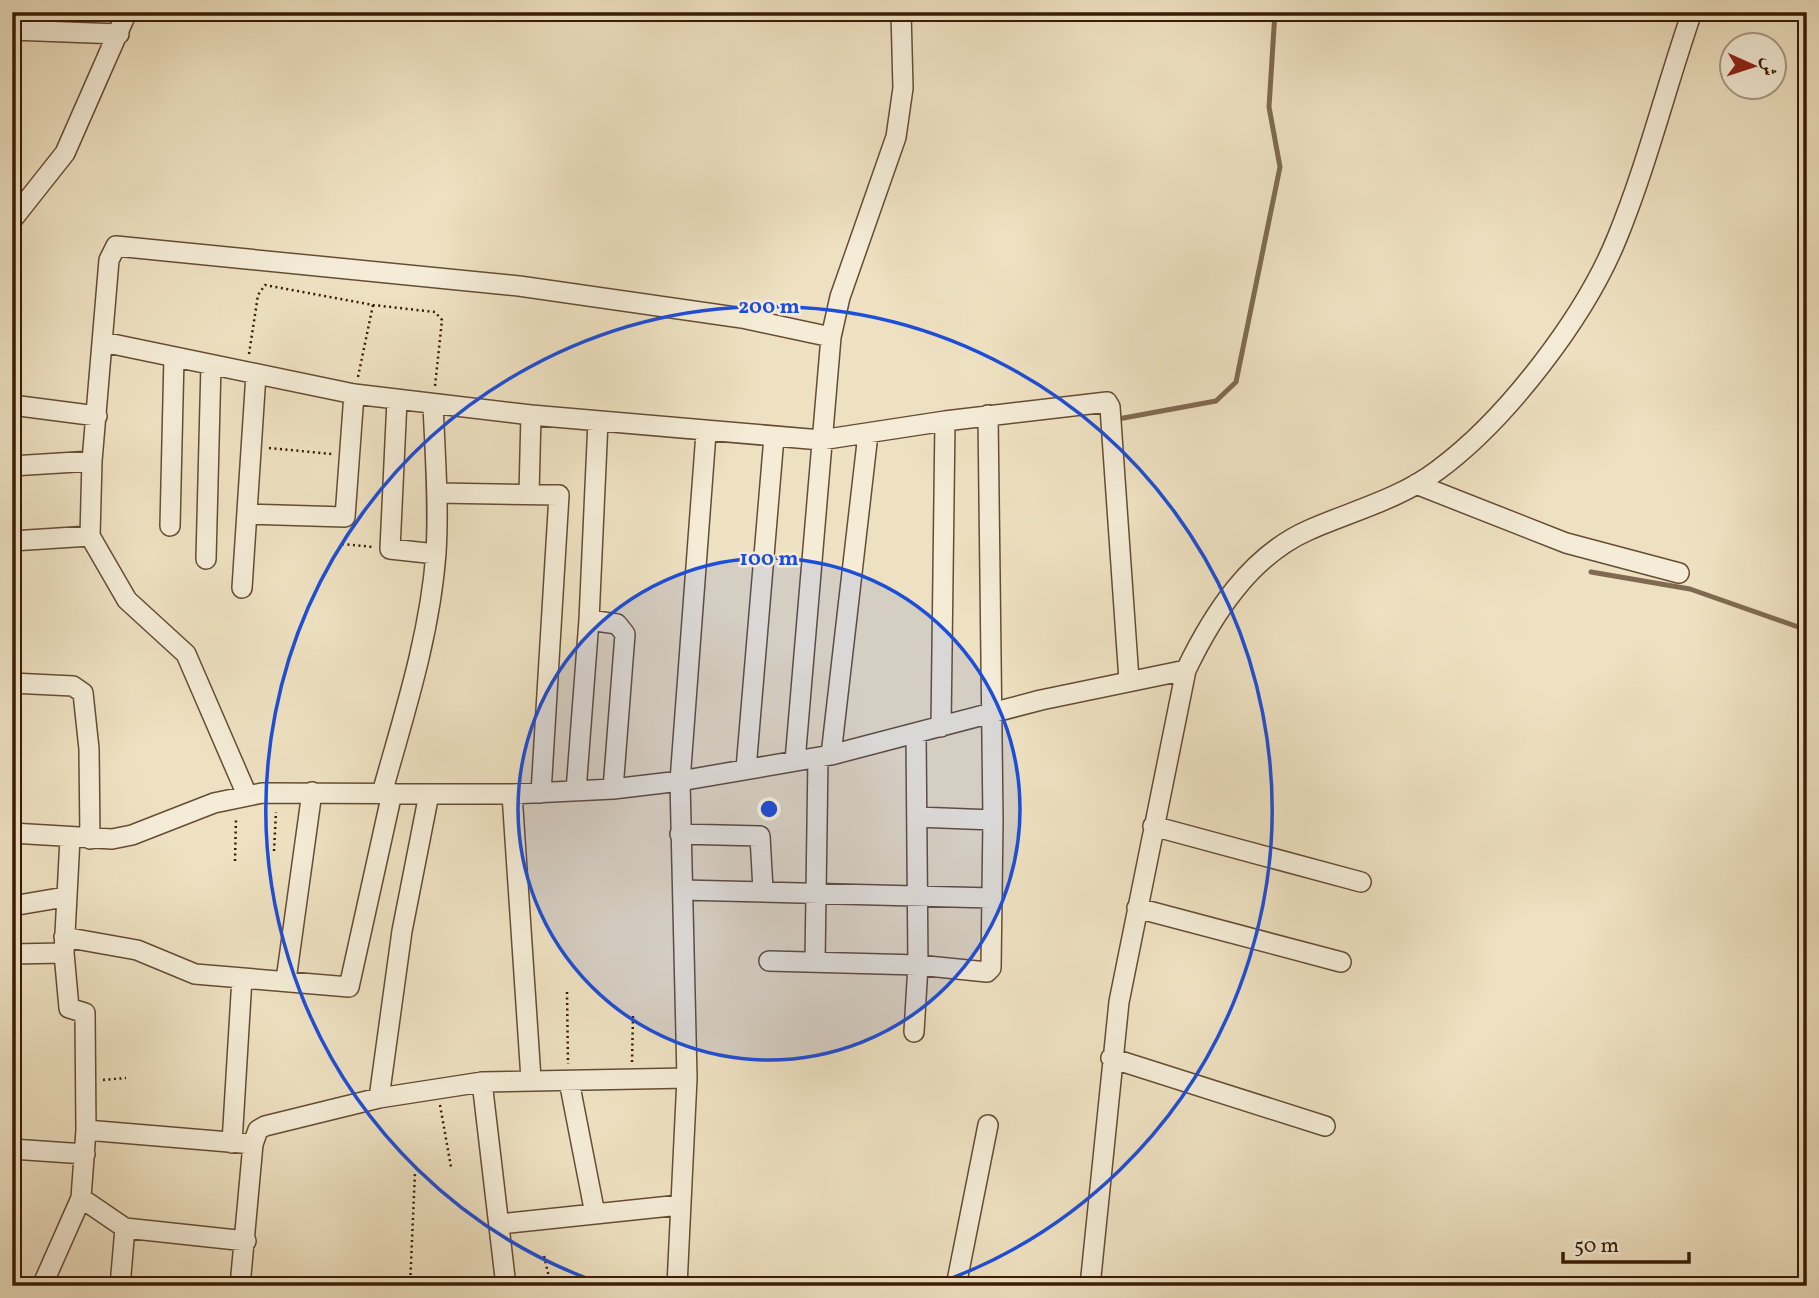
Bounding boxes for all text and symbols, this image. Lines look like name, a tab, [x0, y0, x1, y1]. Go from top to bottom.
north arrow	[1717, 32, 1787, 102]
text: ش	[1755, 57, 1781, 77]
text: 200 m	[738, 293, 800, 322]
text: 100 m	[739, 545, 799, 574]
centre of rings	[757, 797, 781, 821]
scale bar	[1563, 1221, 1689, 1265]
text: 50 m	[1574, 1232, 1619, 1261]

